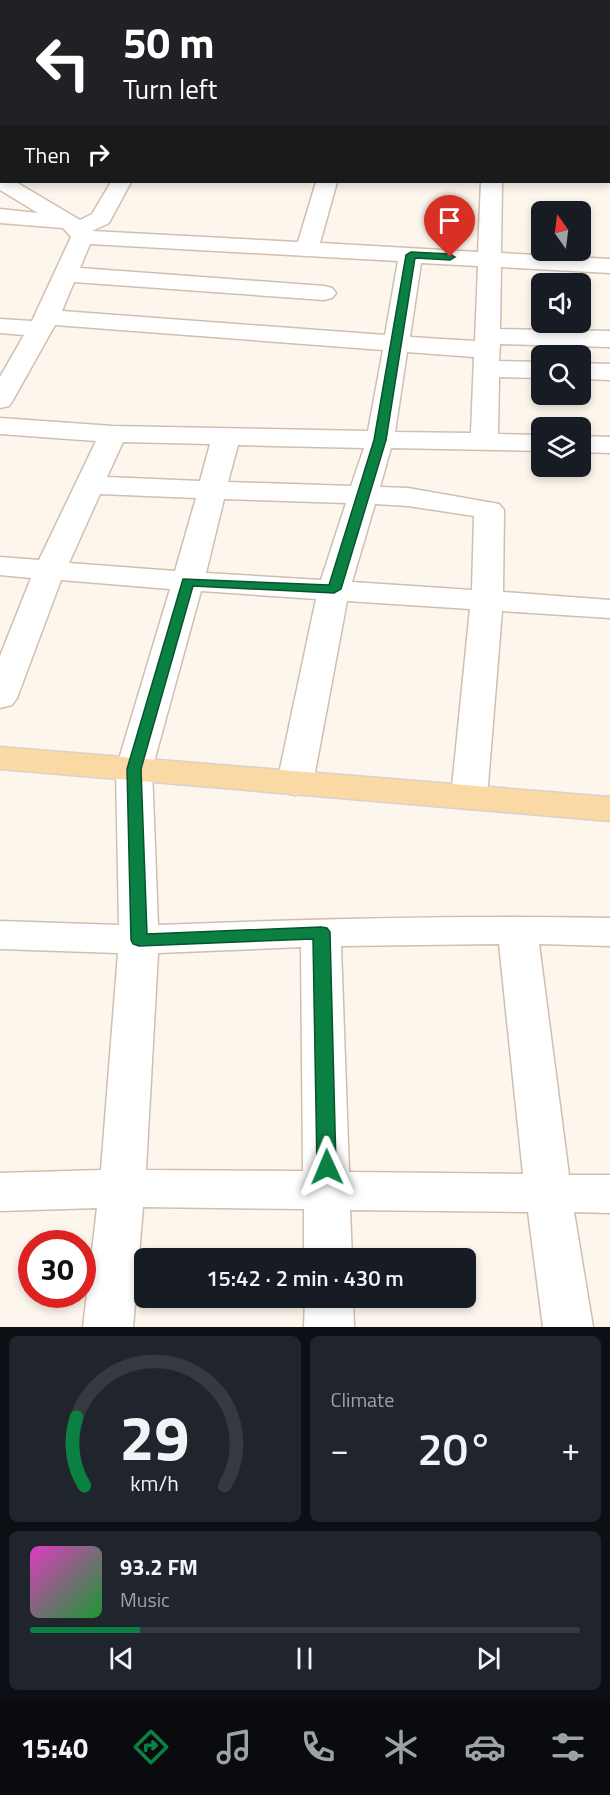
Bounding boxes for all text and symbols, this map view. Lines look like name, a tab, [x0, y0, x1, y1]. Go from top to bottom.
text: 50 m	[123, 10, 215, 74]
icon: left	[24, 24, 102, 102]
text: Turn left	[123, 68, 217, 109]
text: Then	[24, 138, 70, 172]
icon: right	[82, 138, 115, 171]
pin	[424, 195, 475, 257]
north arrow	[531, 201, 591, 261]
map controls	[531, 201, 591, 477]
icon: arrive	[433, 204, 466, 237]
button: sound	[531, 273, 591, 333]
button: search	[531, 345, 591, 405]
button: layers	[531, 417, 591, 477]
position arrow	[295, 1135, 359, 1199]
speed limit sign: 30	[18, 1230, 96, 1308]
text: 15:42 · 2 min · 430 m	[206, 1261, 404, 1295]
text: Climate	[331, 1384, 394, 1415]
text: 29	[120, 1389, 190, 1484]
text: 20°	[417, 1414, 493, 1482]
text: −	[331, 1424, 349, 1474]
text: +	[562, 1424, 580, 1474]
text: km/h	[130, 1467, 179, 1499]
text: 93.2 FM	[120, 1550, 198, 1584]
text: Music	[120, 1584, 170, 1615]
icon: previous	[105, 1642, 138, 1675]
icon: pause	[288, 1642, 321, 1675]
icon: next	[472, 1642, 505, 1675]
icon: directions	[130, 1726, 172, 1768]
icon: music	[213, 1726, 255, 1768]
icon: phone	[297, 1726, 339, 1768]
icon: climate	[380, 1726, 422, 1768]
icon: car	[464, 1726, 506, 1768]
icon: filters	[547, 1726, 589, 1768]
text: 15:40	[21, 1727, 88, 1768]

